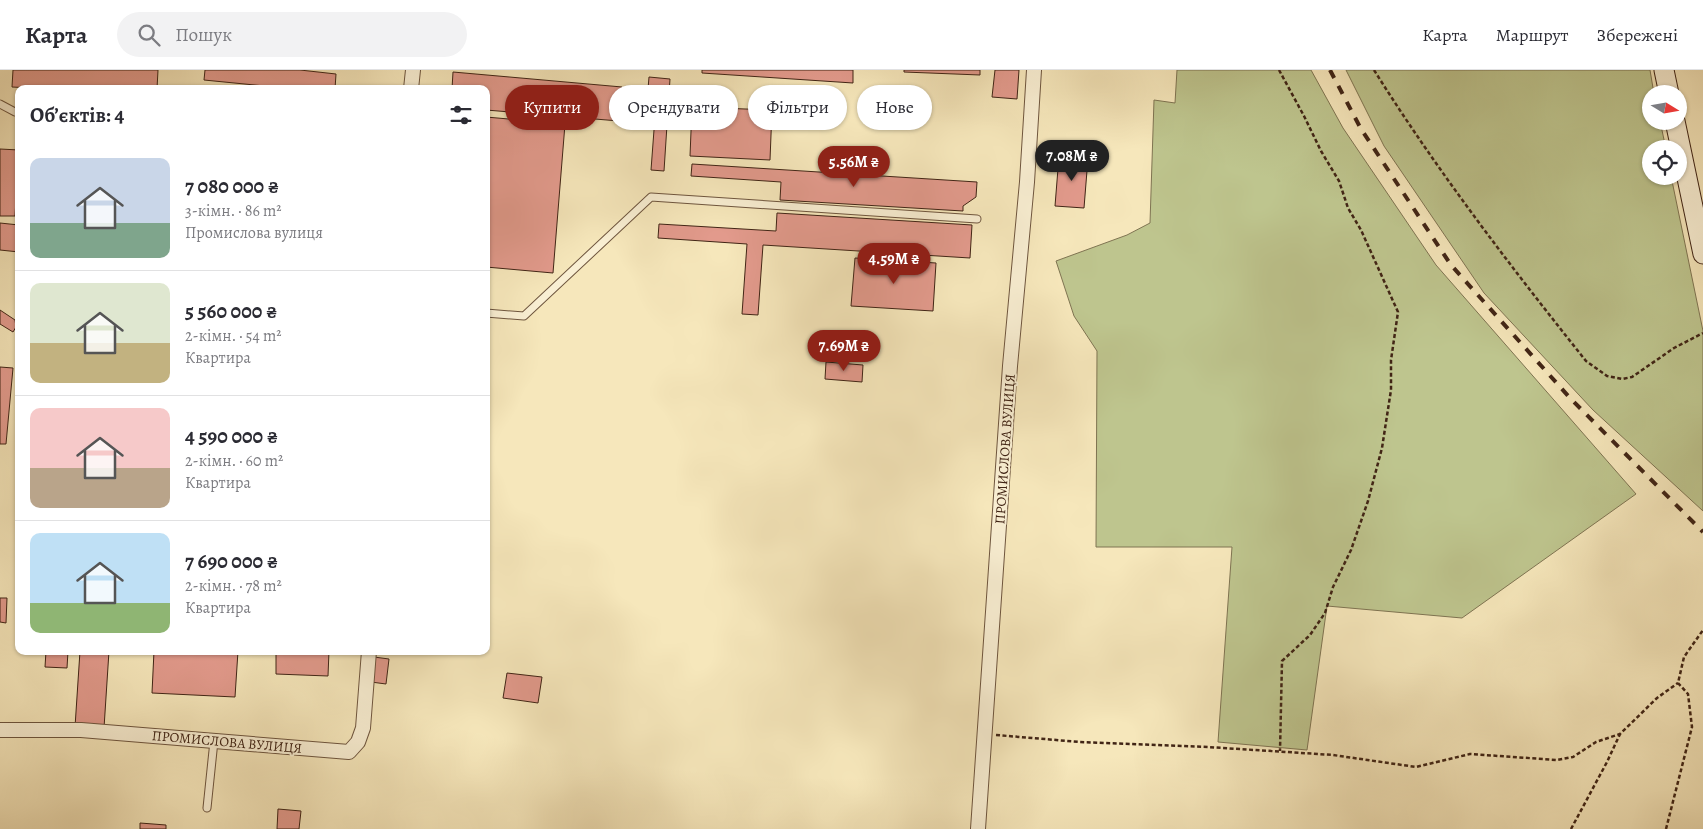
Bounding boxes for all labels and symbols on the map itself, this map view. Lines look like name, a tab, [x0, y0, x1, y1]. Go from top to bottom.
north arrow	[1642, 85, 1688, 130]
pin: 7.08M ₴	[1026, 140, 1118, 182]
pin: 5.56M ₴	[808, 146, 900, 188]
pin: 4.59M ₴	[848, 242, 940, 285]
pin: 7.69M ₴	[798, 330, 890, 372]
street label: ПРОМИСЛОВА ВУЛИЦЯ	[990, 373, 1020, 525]
street label: ПРОМИСЛОВА ВУЛИЦЯ	[151, 726, 303, 758]

